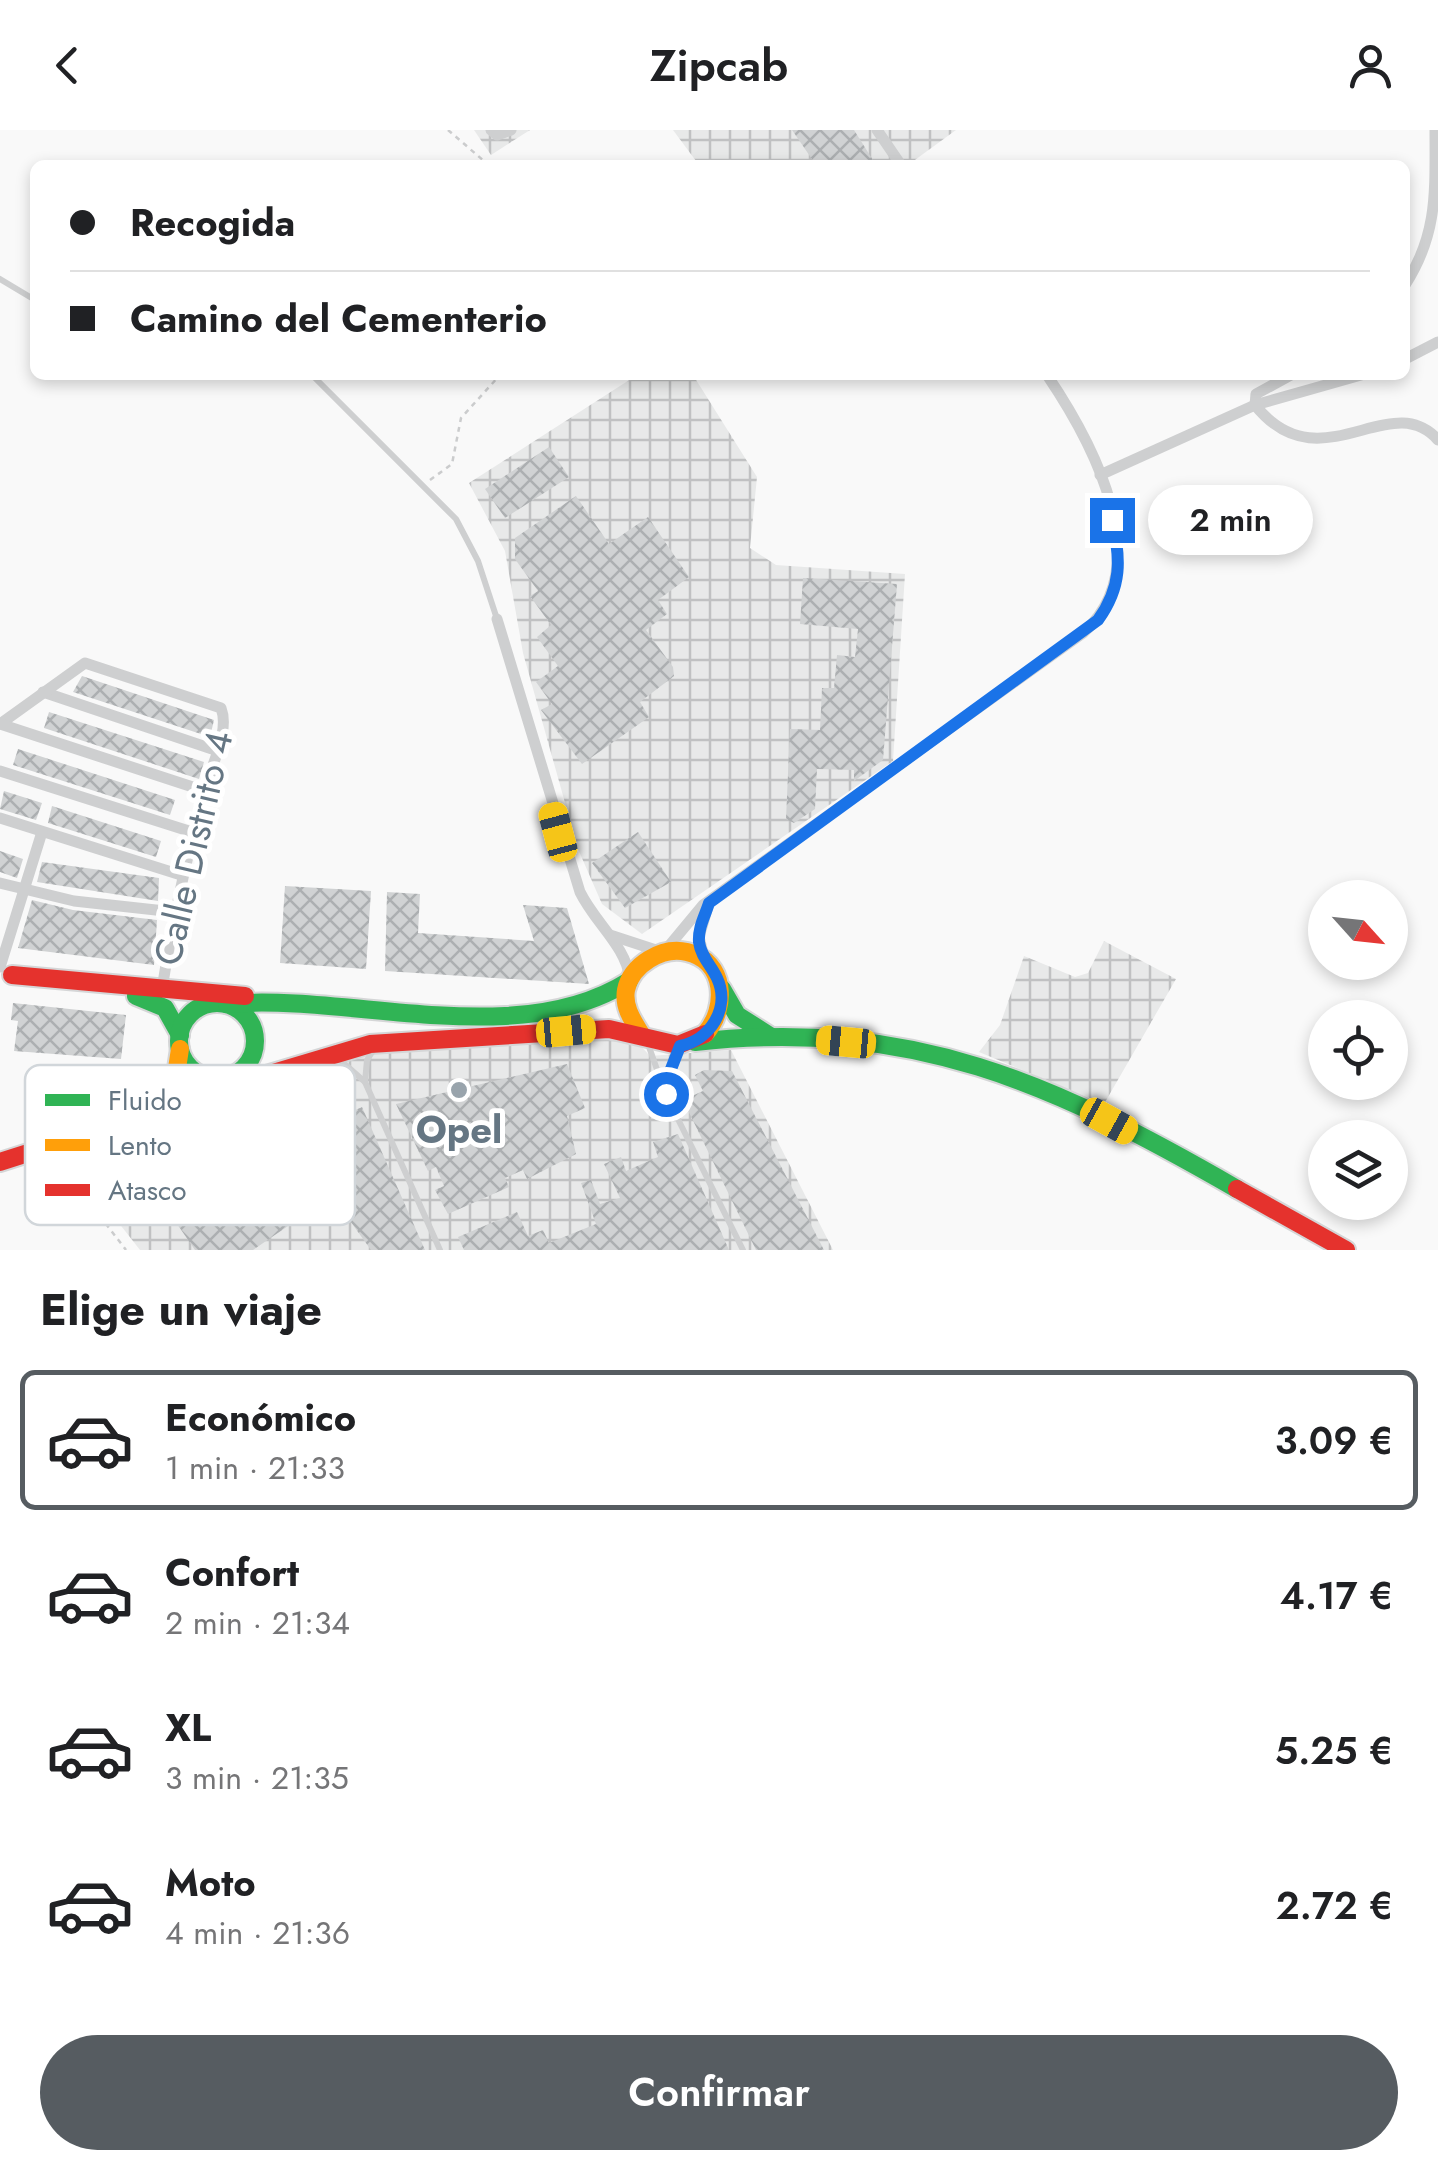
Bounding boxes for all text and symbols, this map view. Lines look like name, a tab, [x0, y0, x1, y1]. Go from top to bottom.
text: Zipcab	[650, 33, 788, 98]
icon: back	[40, 38, 95, 93]
icon: person	[1343, 38, 1398, 93]
text: Recogida	[130, 195, 295, 250]
text: Camino del Cementerio	[130, 291, 547, 346]
callout: 2 min	[1147, 485, 1312, 555]
text: 2 min	[1189, 497, 1272, 543]
route end	[1090, 498, 1135, 543]
street label: Calle Distrito 4	[139, 725, 247, 971]
car	[536, 799, 580, 865]
north arrow	[1308, 880, 1408, 980]
map controls	[1308, 880, 1408, 1220]
button: locate	[1308, 1000, 1408, 1100]
car	[535, 1013, 597, 1049]
car	[815, 1024, 877, 1060]
legend	[25, 1065, 355, 1225]
route start	[644, 1072, 689, 1117]
marker: Opel	[448, 1079, 470, 1101]
text: Fluido	[108, 1080, 182, 1121]
car	[1075, 1093, 1143, 1149]
place label: Opel	[416, 1102, 502, 1157]
button: layers	[1308, 1120, 1408, 1220]
text: Lento	[108, 1125, 172, 1166]
text: Atasco	[108, 1170, 187, 1211]
text: Elige un viaje	[40, 1277, 322, 1342]
text: Económico	[165, 1390, 356, 1445]
icon: car	[45, 1395, 135, 1485]
text: 3.09 €	[1275, 1413, 1393, 1468]
text: 1 min · 21:33	[165, 1445, 345, 1491]
text: Confort	[165, 1545, 299, 1600]
icon: car	[45, 1550, 135, 1640]
text: 4.17 €	[1280, 1568, 1393, 1623]
text: 2 min · 21:34	[165, 1600, 350, 1646]
text: XL	[165, 1700, 211, 1755]
icon: car	[45, 1705, 135, 1795]
text: 5.25 €	[1275, 1723, 1393, 1778]
text: 3 min · 21:35	[165, 1755, 349, 1801]
text: Moto	[165, 1855, 256, 1910]
icon: car	[45, 1860, 135, 1950]
text: 2.72 €	[1276, 1878, 1393, 1933]
text: 4 min · 21:36	[165, 1910, 350, 1956]
button: Confirmar	[40, 2035, 1398, 2150]

